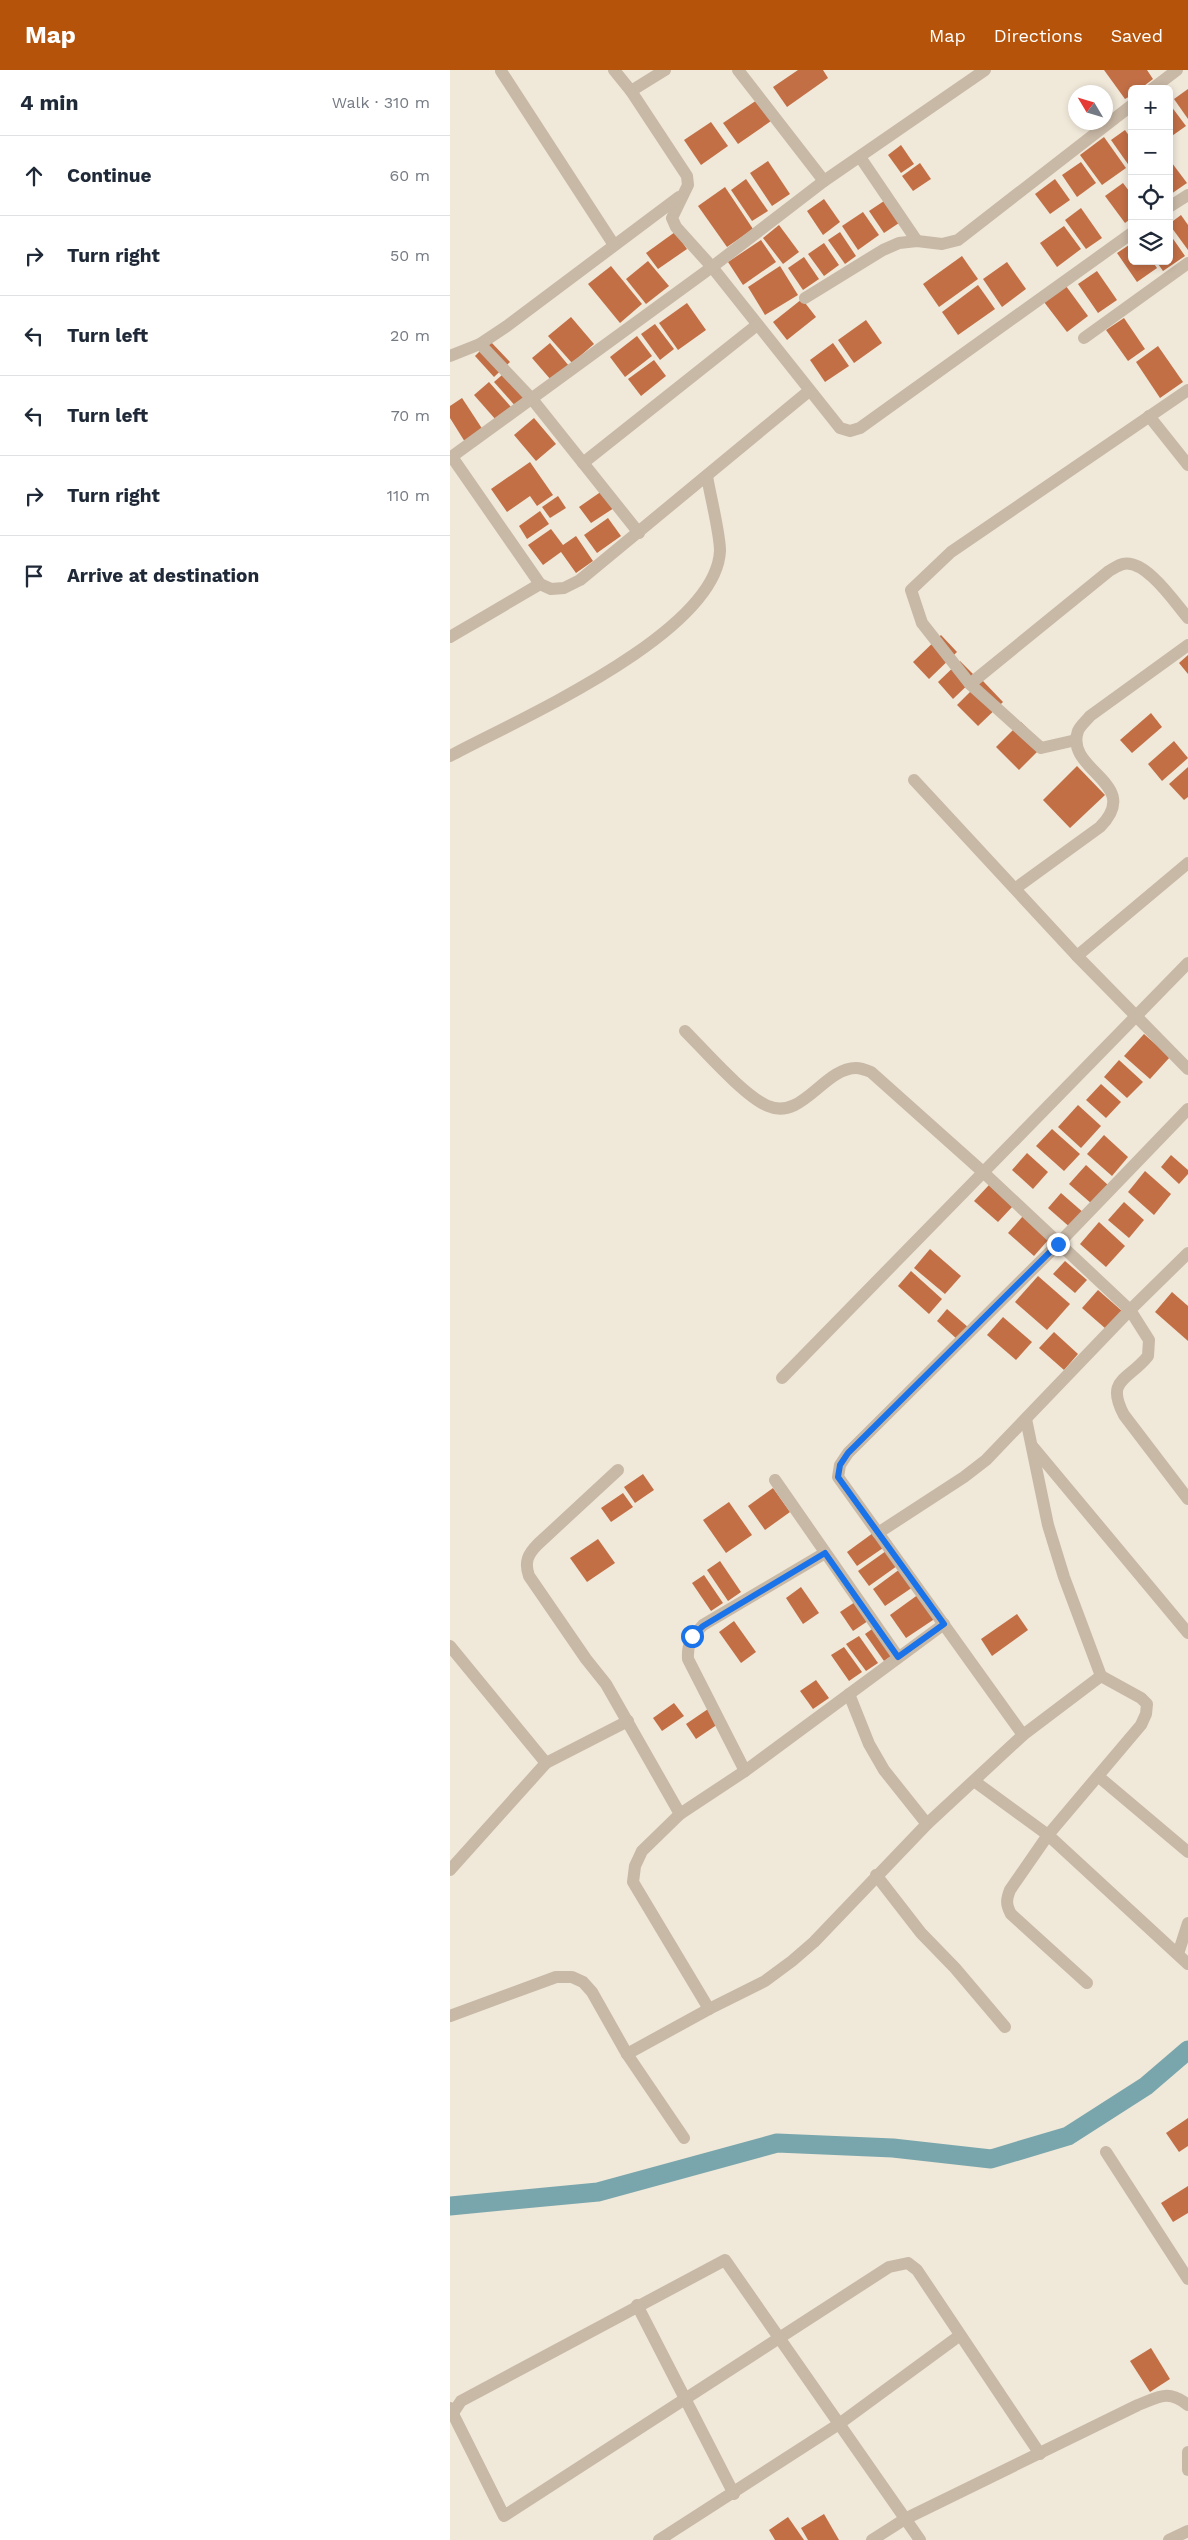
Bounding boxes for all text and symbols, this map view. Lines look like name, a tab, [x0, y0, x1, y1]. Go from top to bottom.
text: Map	[25, 21, 76, 49]
text: Map	[929, 25, 966, 46]
text: Directions	[994, 25, 1083, 46]
text: Saved	[1111, 25, 1163, 46]
north arrow	[1068, 85, 1113, 130]
map controls	[1128, 85, 1173, 265]
button: +	[1128, 85, 1173, 130]
text: 4 min	[20, 90, 78, 115]
text: Walk · 310 m	[332, 93, 430, 112]
button: −	[1128, 130, 1173, 175]
icon: ahead	[20, 162, 48, 190]
text: Continue	[67, 164, 151, 187]
text: 60 m	[390, 166, 430, 185]
button: locate	[1128, 175, 1173, 220]
button: layers	[1128, 220, 1173, 265]
icon: right	[20, 242, 48, 270]
text: Turn right	[67, 244, 160, 267]
text: 50 m	[390, 246, 430, 265]
icon: left	[20, 322, 48, 350]
text: Turn left	[67, 324, 148, 347]
text: 20 m	[390, 326, 430, 345]
icon: left	[20, 402, 48, 430]
text: Turn left	[67, 404, 148, 427]
text: 70 m	[391, 406, 430, 425]
icon: right	[20, 482, 48, 510]
text: Turn right	[67, 484, 160, 507]
text: 110 m	[387, 486, 430, 505]
icon: arrive	[20, 562, 48, 590]
text: Arrive at destination	[67, 564, 259, 587]
route end	[1047, 1233, 1070, 1256]
route start	[681, 1625, 704, 1648]

